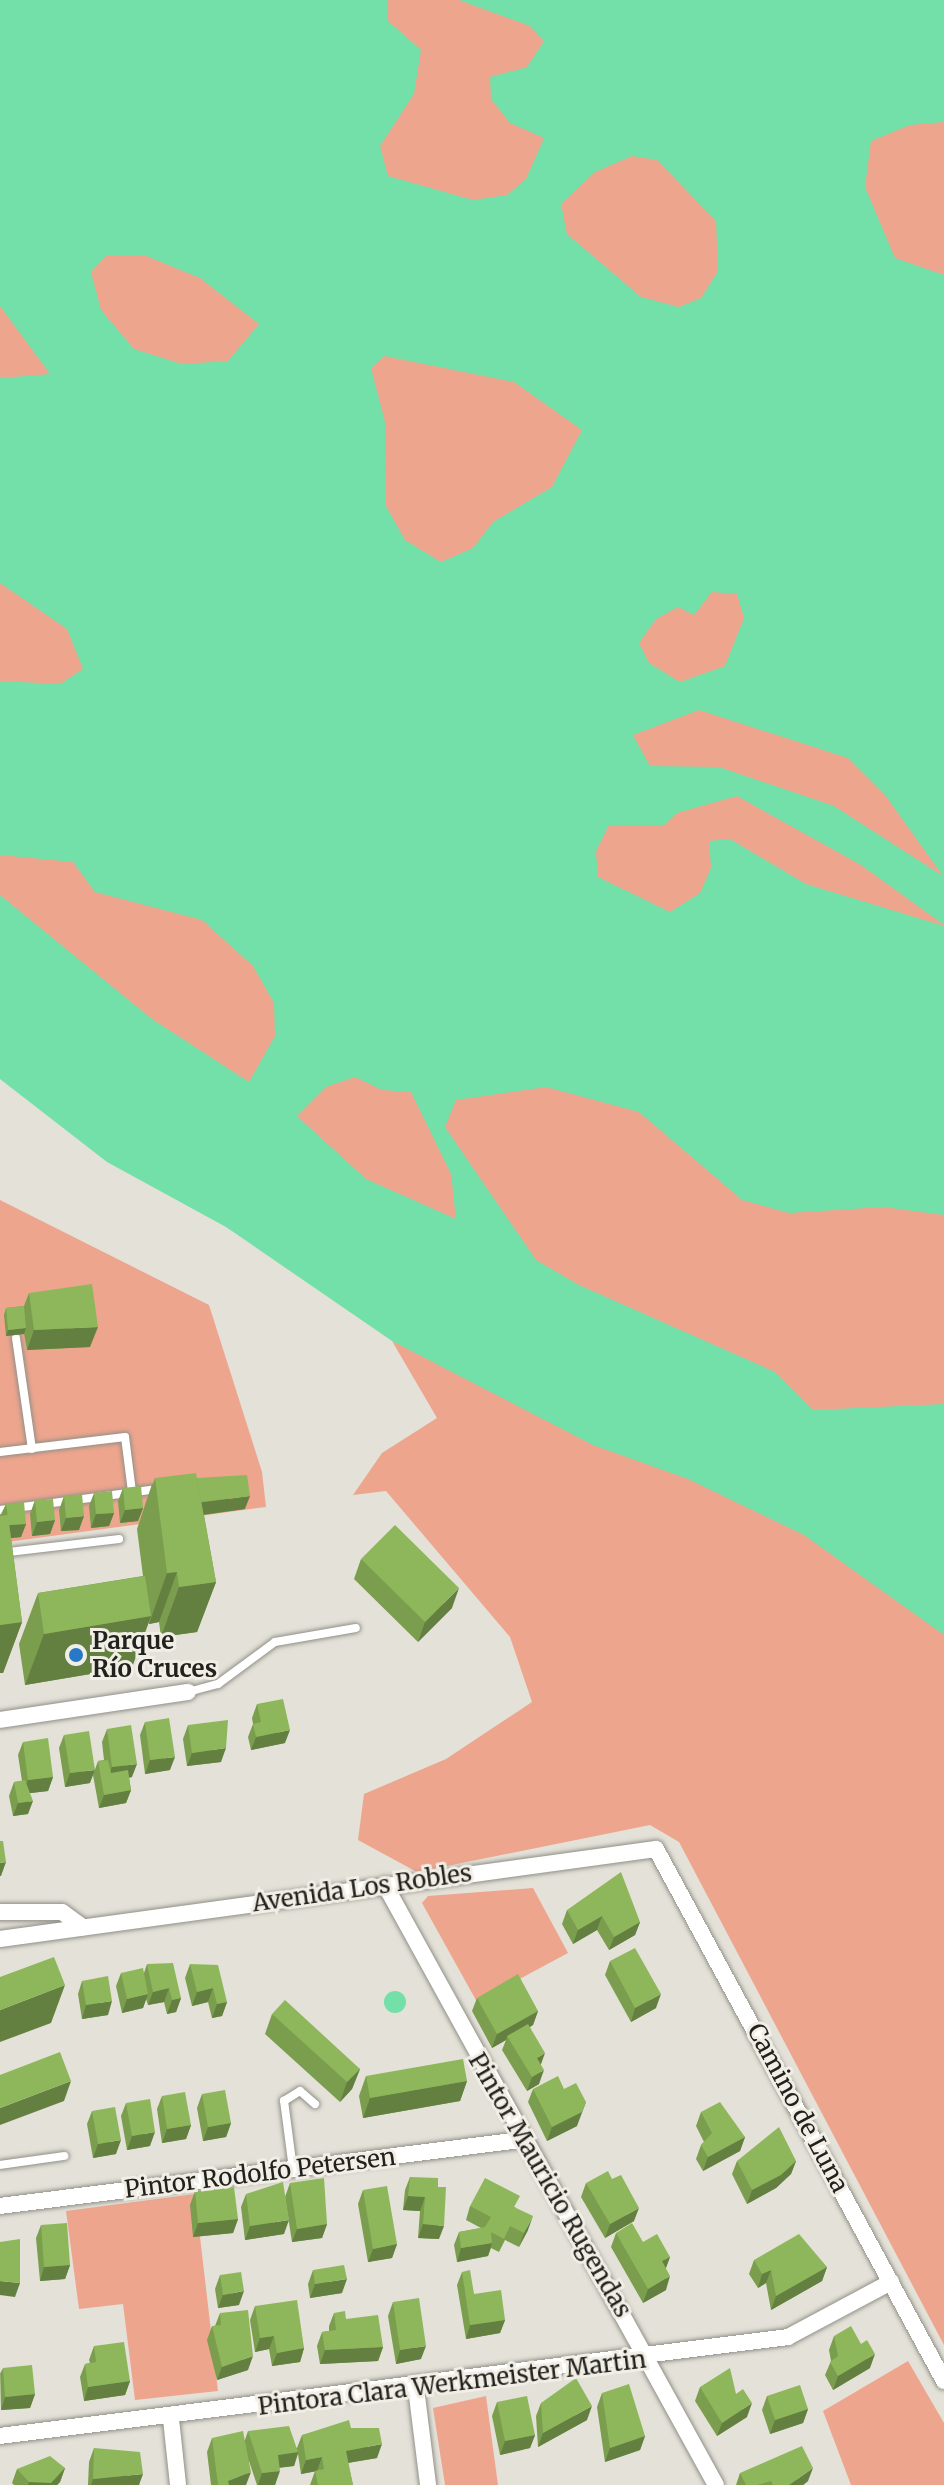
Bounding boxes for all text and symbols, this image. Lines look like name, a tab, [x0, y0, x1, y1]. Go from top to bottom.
place label: Parque Río Cruces	[92, 1627, 217, 1683]
marker: Parque Río Cruces	[67, 1646, 85, 1664]
street label: Avenida Los Robles	[250, 1858, 474, 1918]
street label: Camino de Luna	[741, 2019, 855, 2197]
street label: Pintor Mauricio Rugendas	[462, 2048, 638, 2322]
street label: Pintor Rodolfo Petersen	[123, 2142, 397, 2204]
street label: Pintora Clara Werkmeister Martin	[256, 2345, 648, 2421]

